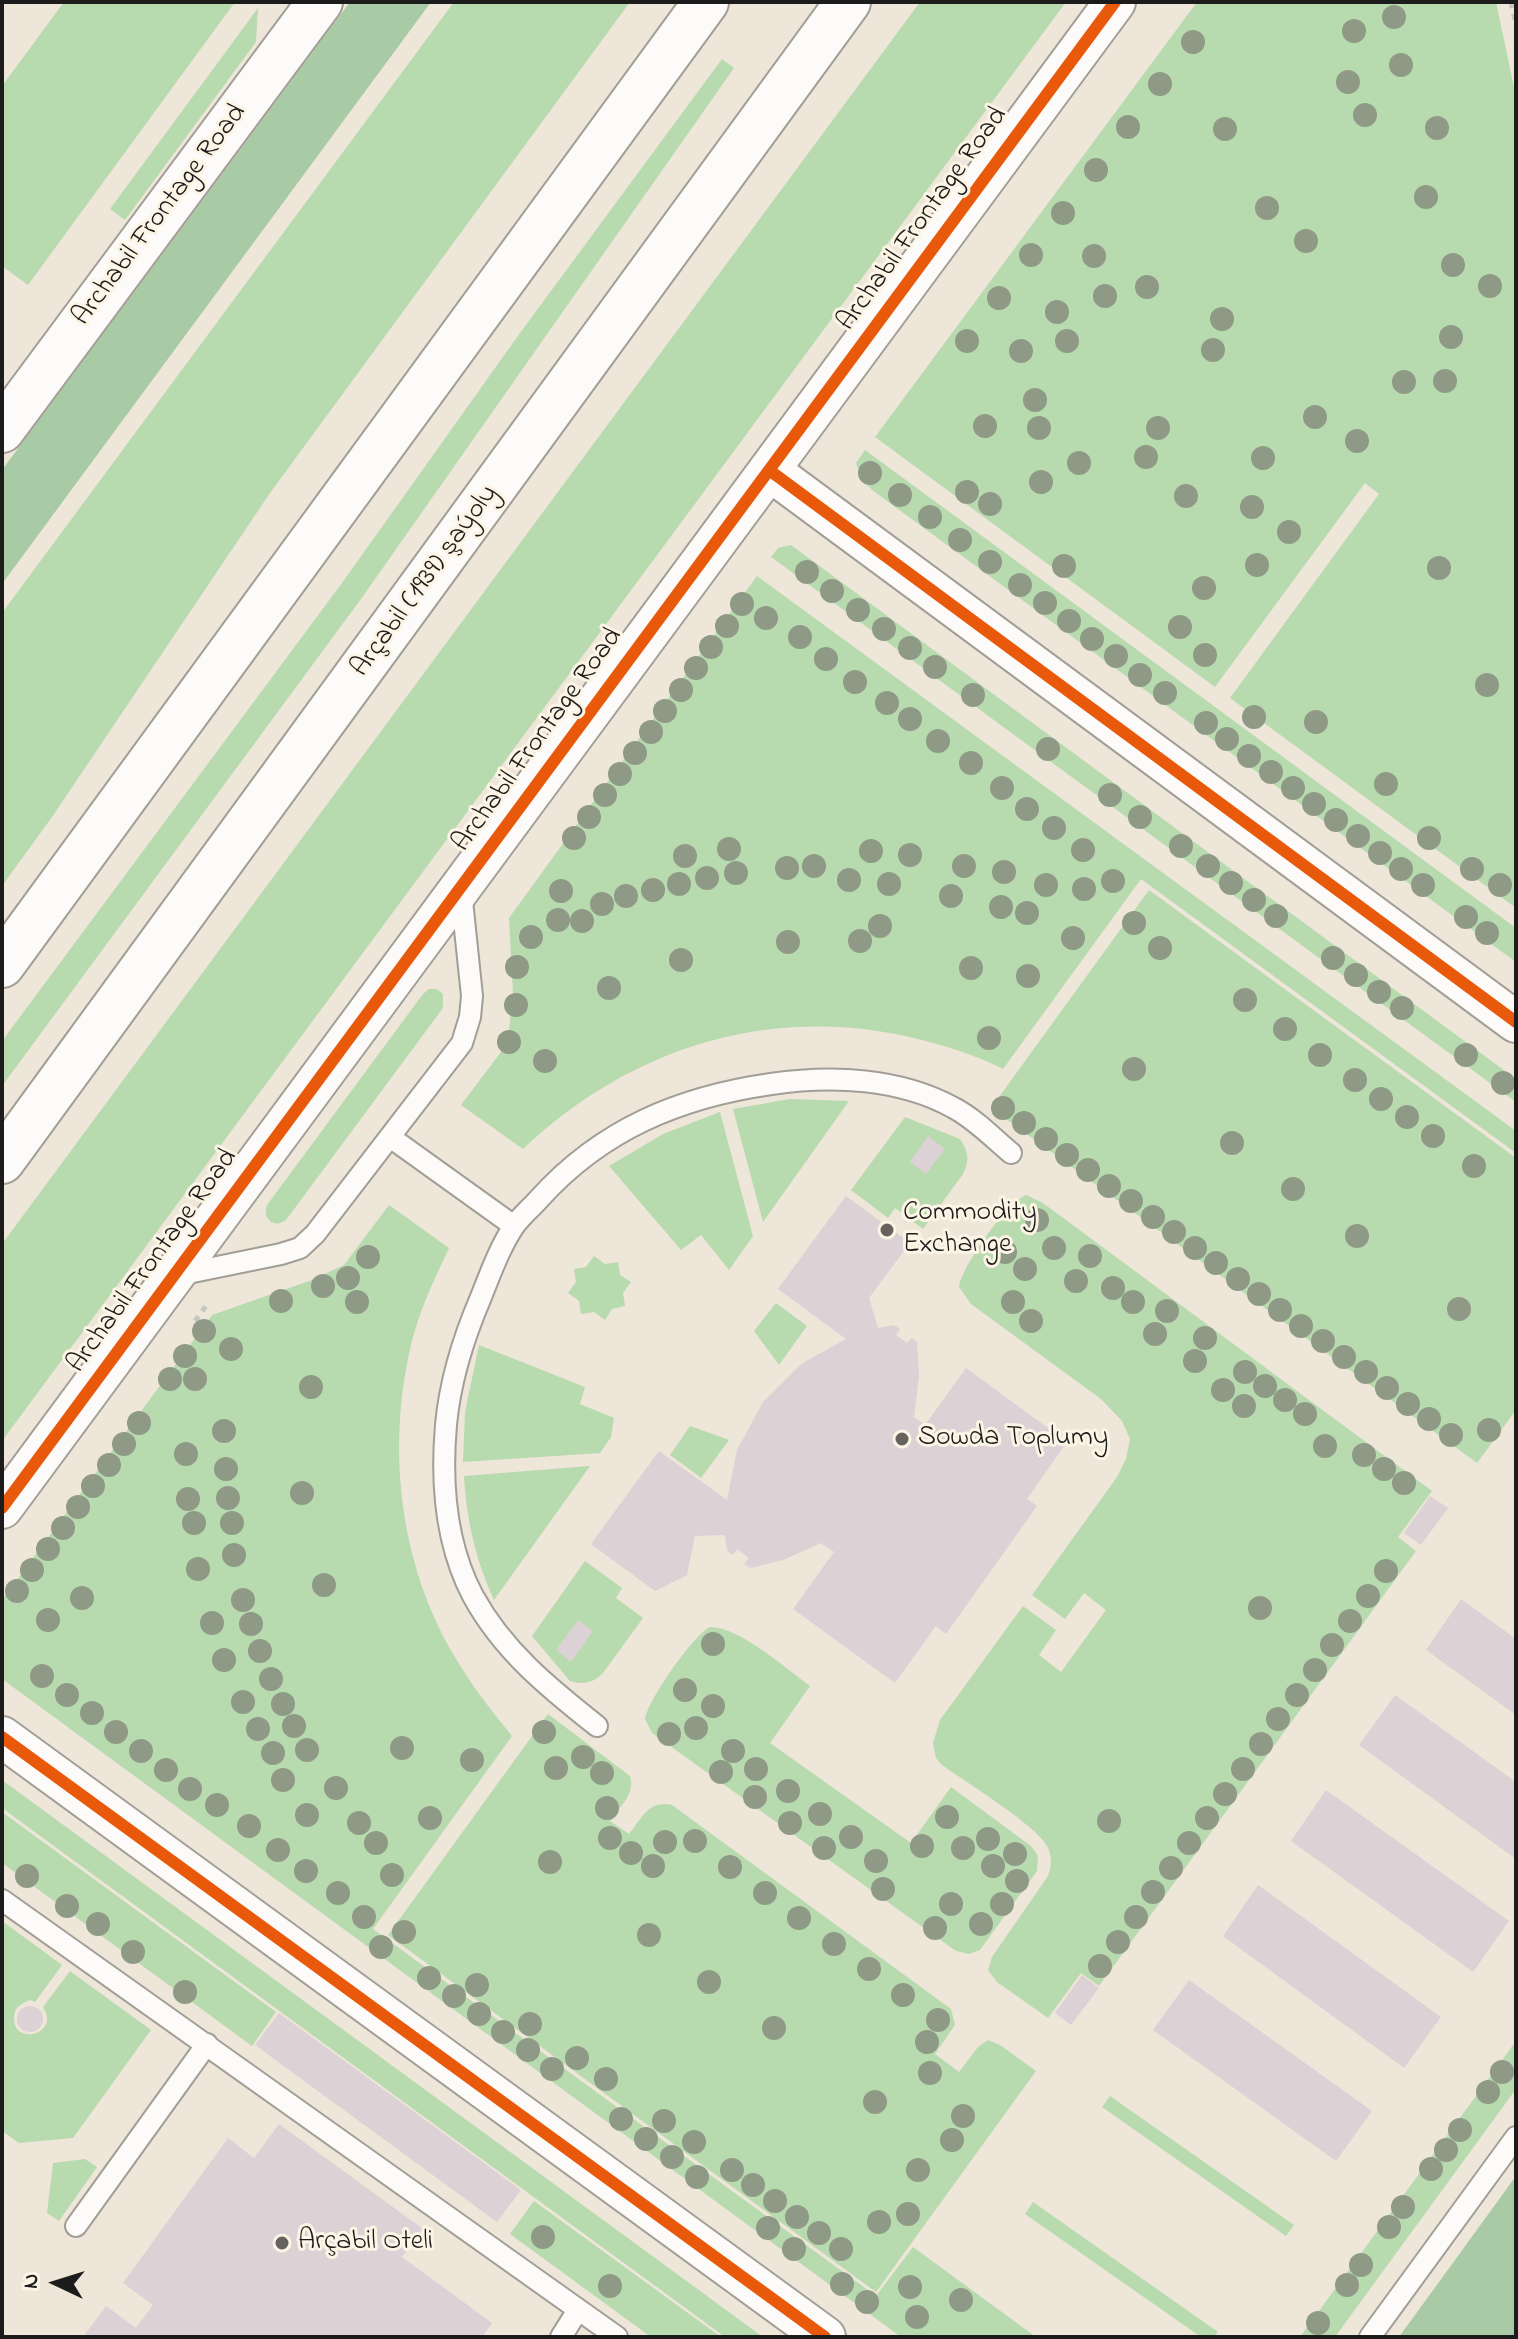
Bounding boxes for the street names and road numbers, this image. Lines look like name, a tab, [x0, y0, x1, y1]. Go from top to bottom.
street label: Archabil Frontage Road	[67, 99, 255, 333]
street label: Archabil Frontage Road	[831, 101, 1017, 339]
street label: Arçabil (1939) şaýoly	[345, 479, 507, 685]
street label: Archabil Frontage Road	[446, 622, 632, 860]
street label: Archabil Frontage Road	[61, 1143, 247, 1381]

